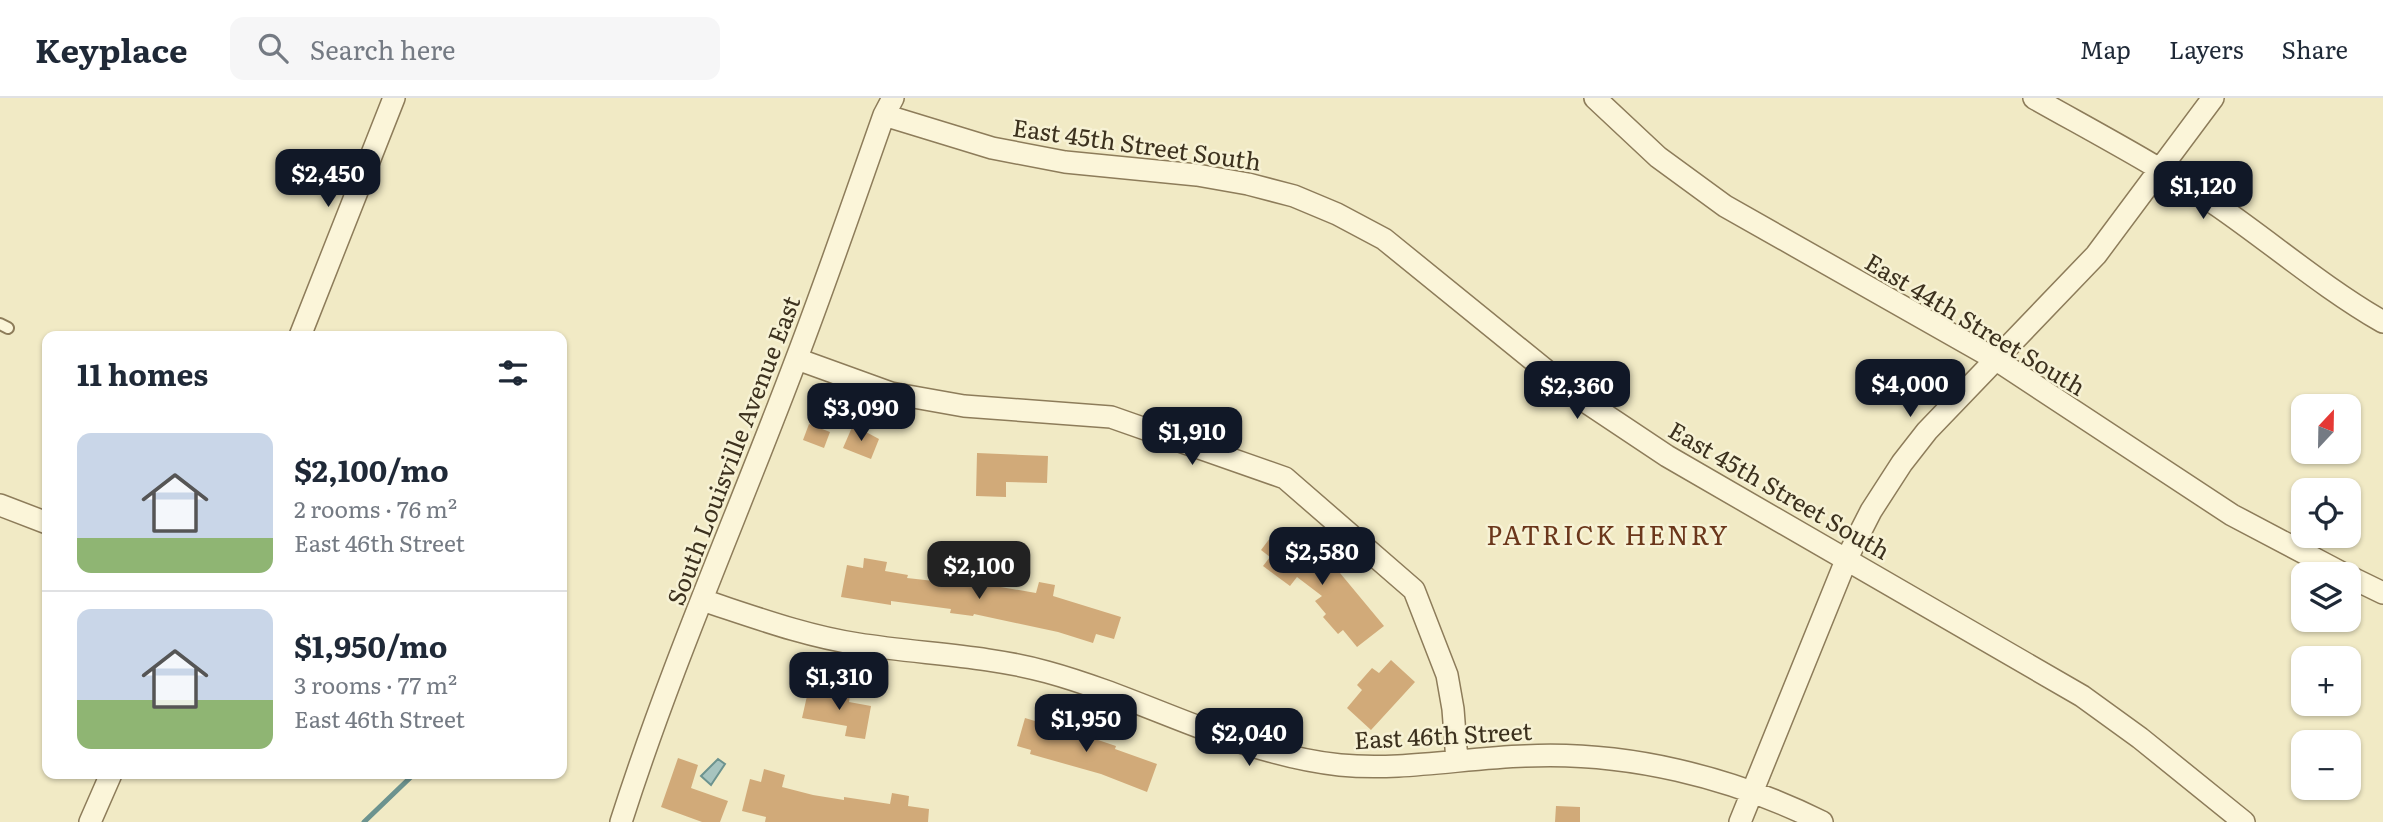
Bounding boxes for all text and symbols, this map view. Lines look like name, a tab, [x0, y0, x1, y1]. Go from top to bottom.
search box	[230, 17, 720, 80]
text: Keyplace	[35, 24, 188, 73]
icon: search	[254, 29, 292, 67]
text: Search here	[310, 29, 456, 68]
text: Map	[2080, 31, 2131, 66]
text: Layers	[2169, 31, 2243, 66]
text: Share	[2281, 31, 2348, 66]
street label: East 45th Street South	[1010, 108, 1264, 178]
pin: $2,450	[271, 150, 385, 209]
text: $2,450	[291, 155, 365, 189]
pin: $1,120	[2146, 162, 2260, 221]
text: $1,120	[2170, 167, 2236, 201]
street label: East 44th Street South	[1859, 243, 2093, 403]
street label: South Louisville Avenue East	[657, 290, 807, 610]
text: 11 homes	[77, 351, 208, 395]
icon: filters	[494, 354, 532, 392]
pin: $4,000	[1853, 360, 1967, 419]
pin: $2,360	[1520, 362, 1634, 421]
text: $4,000	[1871, 365, 1949, 399]
text: $2,360	[1540, 367, 1614, 401]
pin: $3,090	[804, 384, 918, 443]
text: $3,090	[823, 389, 899, 423]
north arrow	[2291, 394, 2361, 464]
map controls	[2291, 394, 2361, 800]
pin: $1,910	[1135, 408, 1249, 467]
street label: East 45th Street South	[1663, 411, 1897, 567]
text: $1,910	[1158, 413, 1226, 447]
text: $2,100/mo	[294, 447, 449, 491]
icon: home	[133, 461, 217, 545]
button: locate	[2291, 478, 2361, 548]
text: 2 rooms · 76 m²	[294, 491, 457, 525]
district label: PATRICK HENRY	[1486, 514, 1730, 553]
text: East 46th Street	[294, 525, 465, 559]
pin: $2,580	[1265, 528, 1379, 587]
text: $2,580	[1285, 533, 1359, 567]
pin: $2,100	[922, 542, 1036, 601]
text: $2,100	[943, 547, 1015, 581]
button: layers	[2291, 562, 2361, 632]
text: $1,950/mo	[294, 623, 448, 667]
icon: home	[133, 637, 217, 721]
button: +	[2291, 646, 2361, 716]
pin: $1,310	[782, 652, 896, 712]
text: $1,310	[805, 658, 873, 692]
text: 3 rooms · 77 m²	[294, 667, 457, 701]
pin: $1,950	[1029, 694, 1143, 754]
text: $1,950	[1051, 700, 1121, 734]
text: East 46th Street	[294, 701, 465, 735]
pin: $2,040	[1192, 708, 1306, 768]
street label: East 46th Street	[1353, 712, 1533, 756]
text: $2,040	[1211, 714, 1287, 748]
button: −	[2291, 730, 2361, 800]

